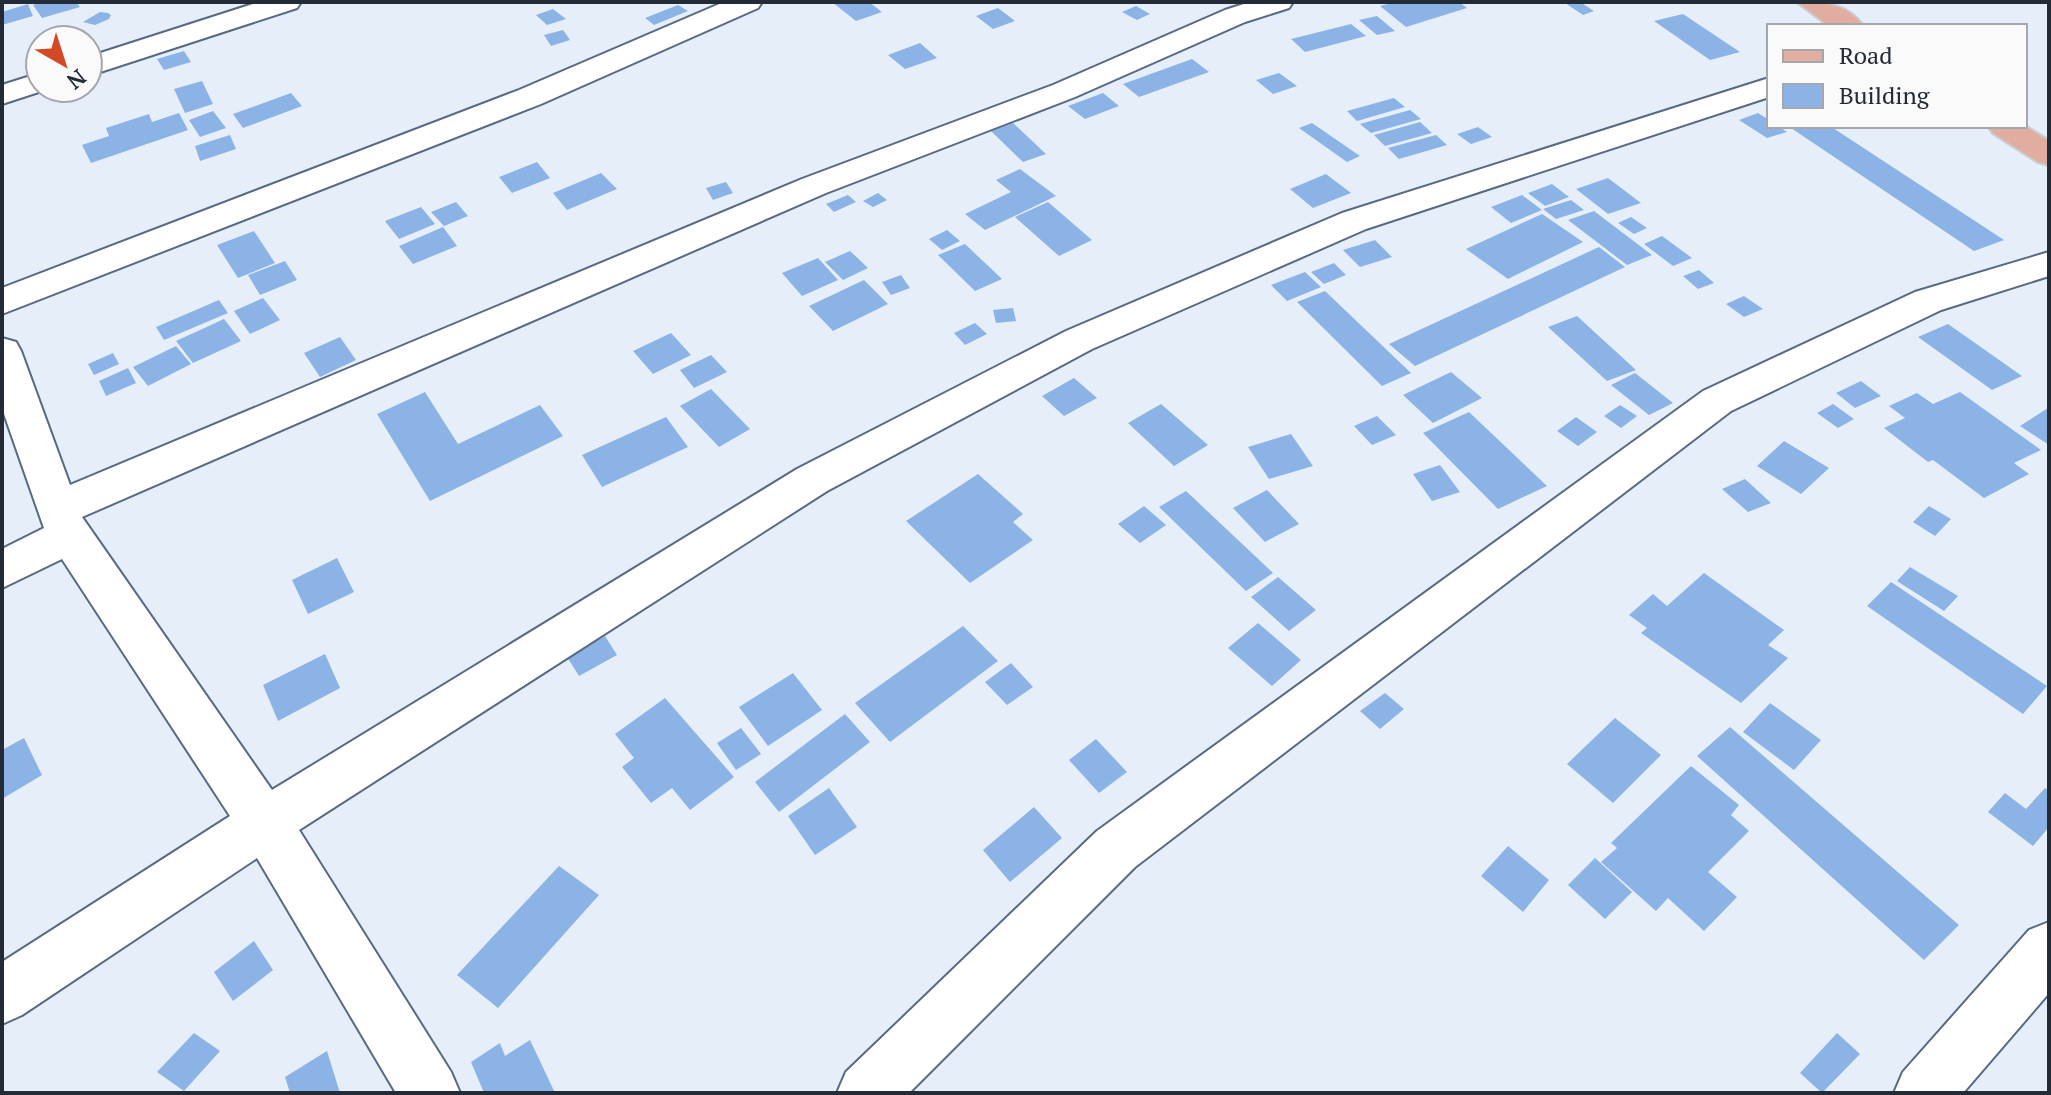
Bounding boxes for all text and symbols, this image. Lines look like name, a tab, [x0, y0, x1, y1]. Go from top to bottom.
north arrow	[24, 24, 104, 104]
legend	[1767, 24, 2027, 128]
text: Road	[1839, 39, 1893, 71]
text: N	[61, 63, 93, 97]
text: Building	[1839, 79, 1930, 111]

